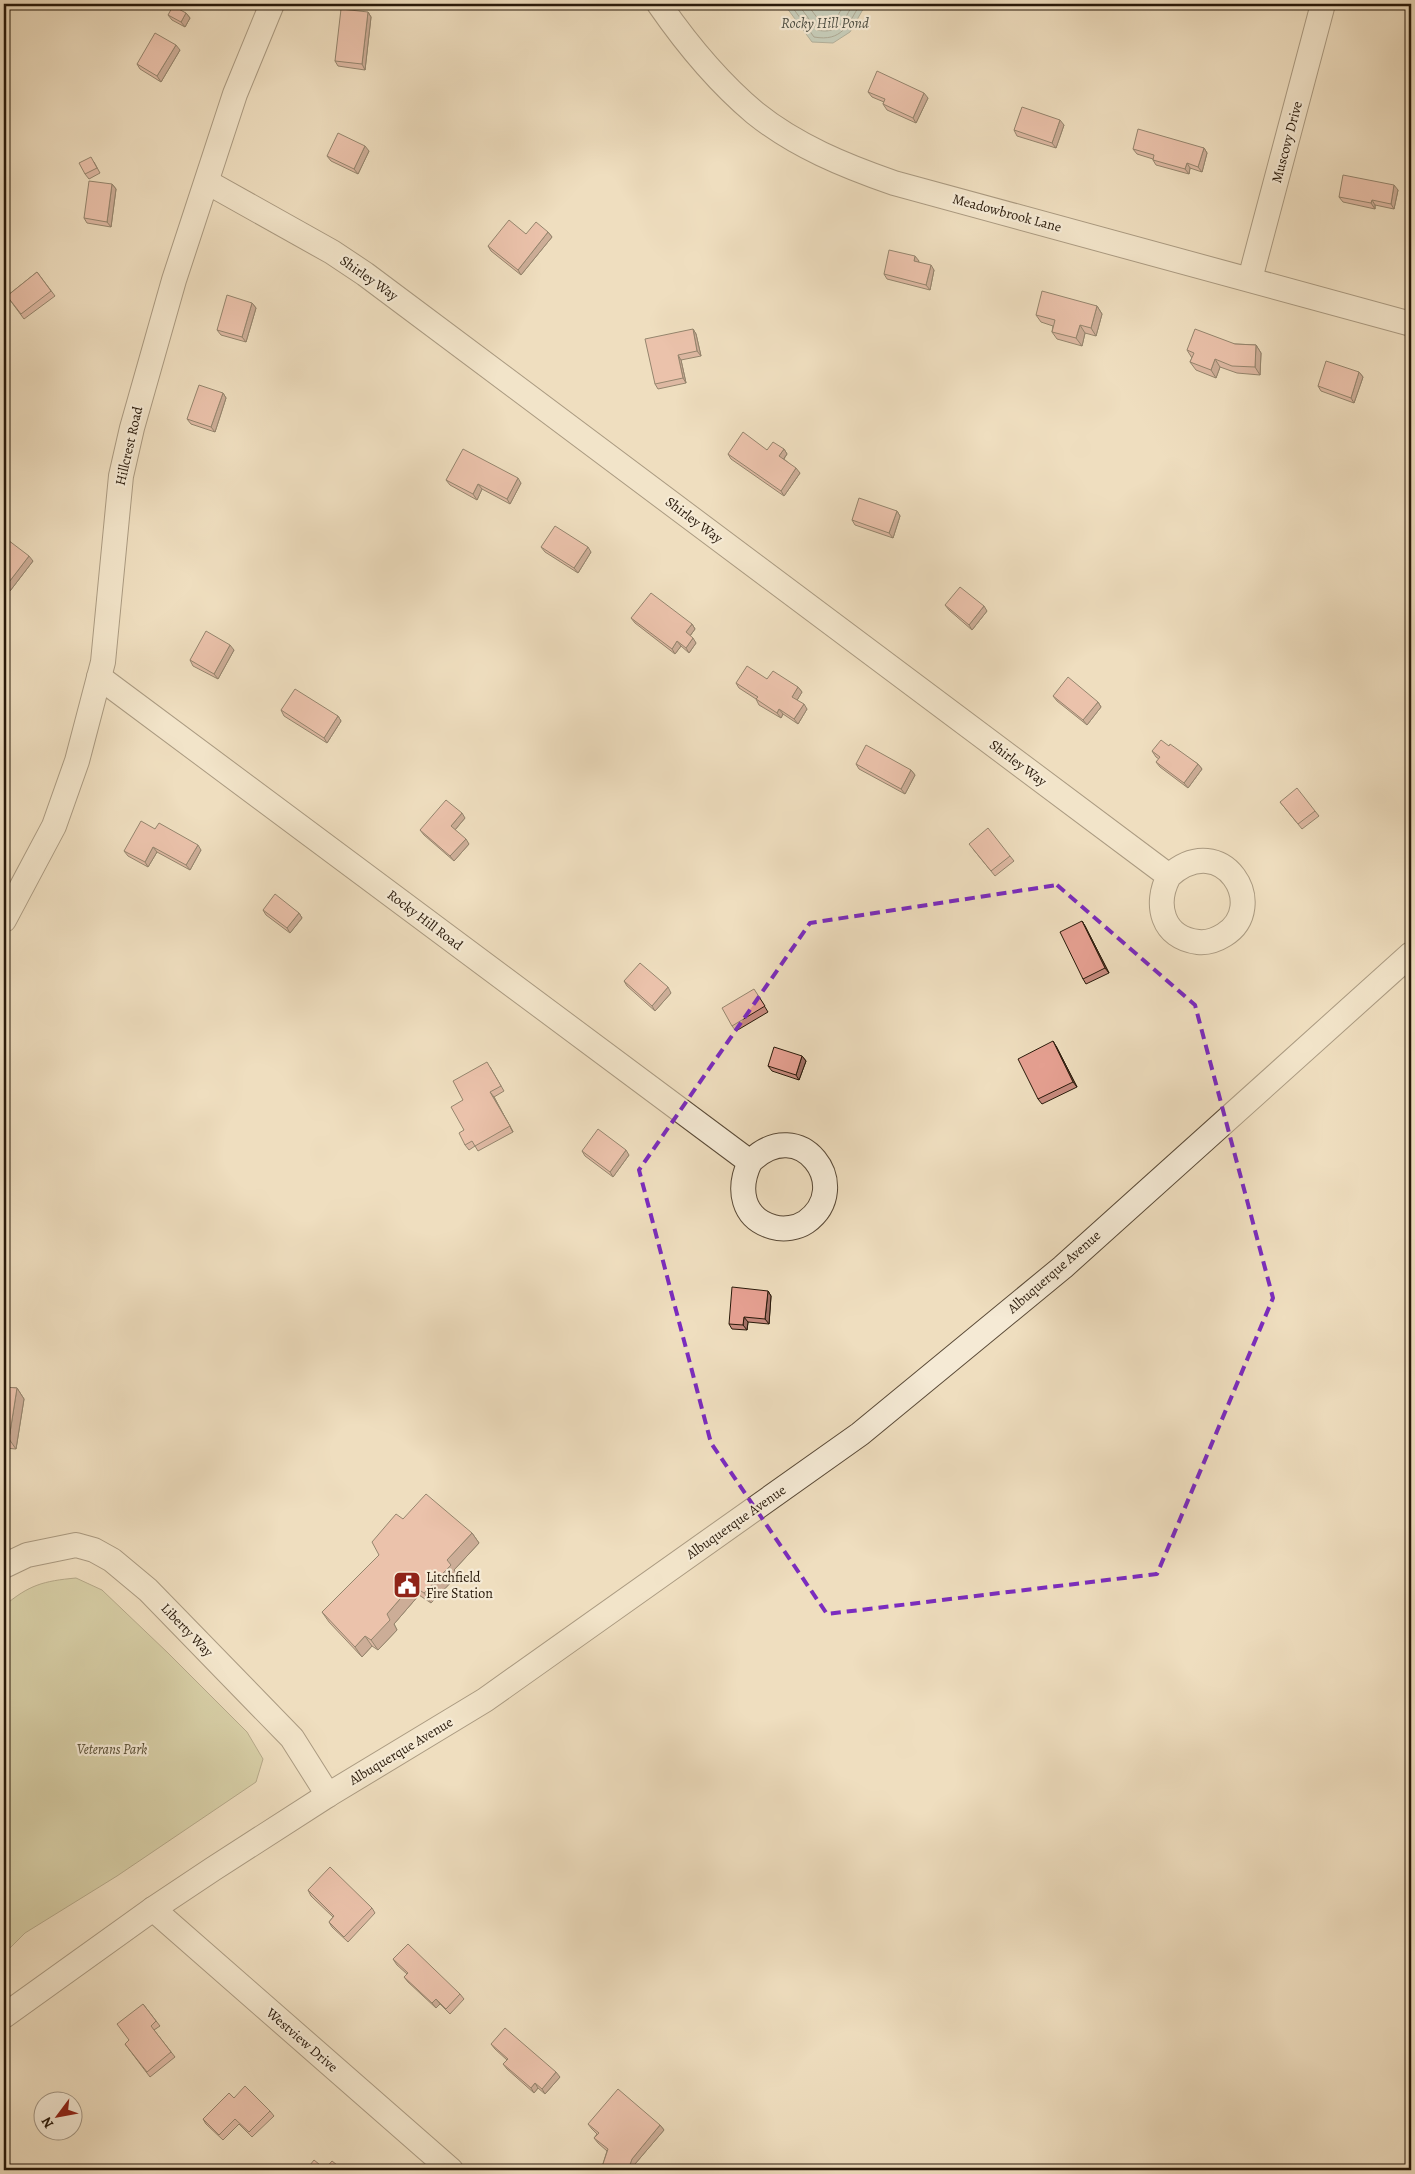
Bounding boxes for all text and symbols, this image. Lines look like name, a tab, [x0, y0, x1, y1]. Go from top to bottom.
water label: Rocky Hill Pond	[781, 13, 869, 33]
street label: Muscovy Drive	[1267, 99, 1307, 185]
street label: Meadowbrook Lane	[950, 189, 1064, 237]
street label: Shirley Way	[336, 251, 403, 305]
street label: Hillcrest Road	[111, 404, 147, 488]
street label: Shirley Way	[661, 492, 727, 548]
street label: Shirley Way	[985, 735, 1051, 791]
street label: Rocky Hill Road	[383, 885, 467, 955]
street label: Albuquerque Avenue	[1003, 1226, 1105, 1318]
street label: Albuquerque Avenue	[681, 1480, 790, 1564]
place label: Litchfield Fire Station	[426, 1568, 493, 1603]
public building icon: Litchfield Fire Station	[392, 1570, 422, 1600]
street label: Liberty Way	[157, 1599, 218, 1662]
street label: Albuquerque Avenue	[345, 1713, 456, 1790]
park label: Veterans Park	[77, 1740, 147, 1759]
street label: Westview Drive	[261, 2003, 342, 2076]
north arrow	[32, 2092, 82, 2142]
text: N	[37, 2113, 58, 2132]

